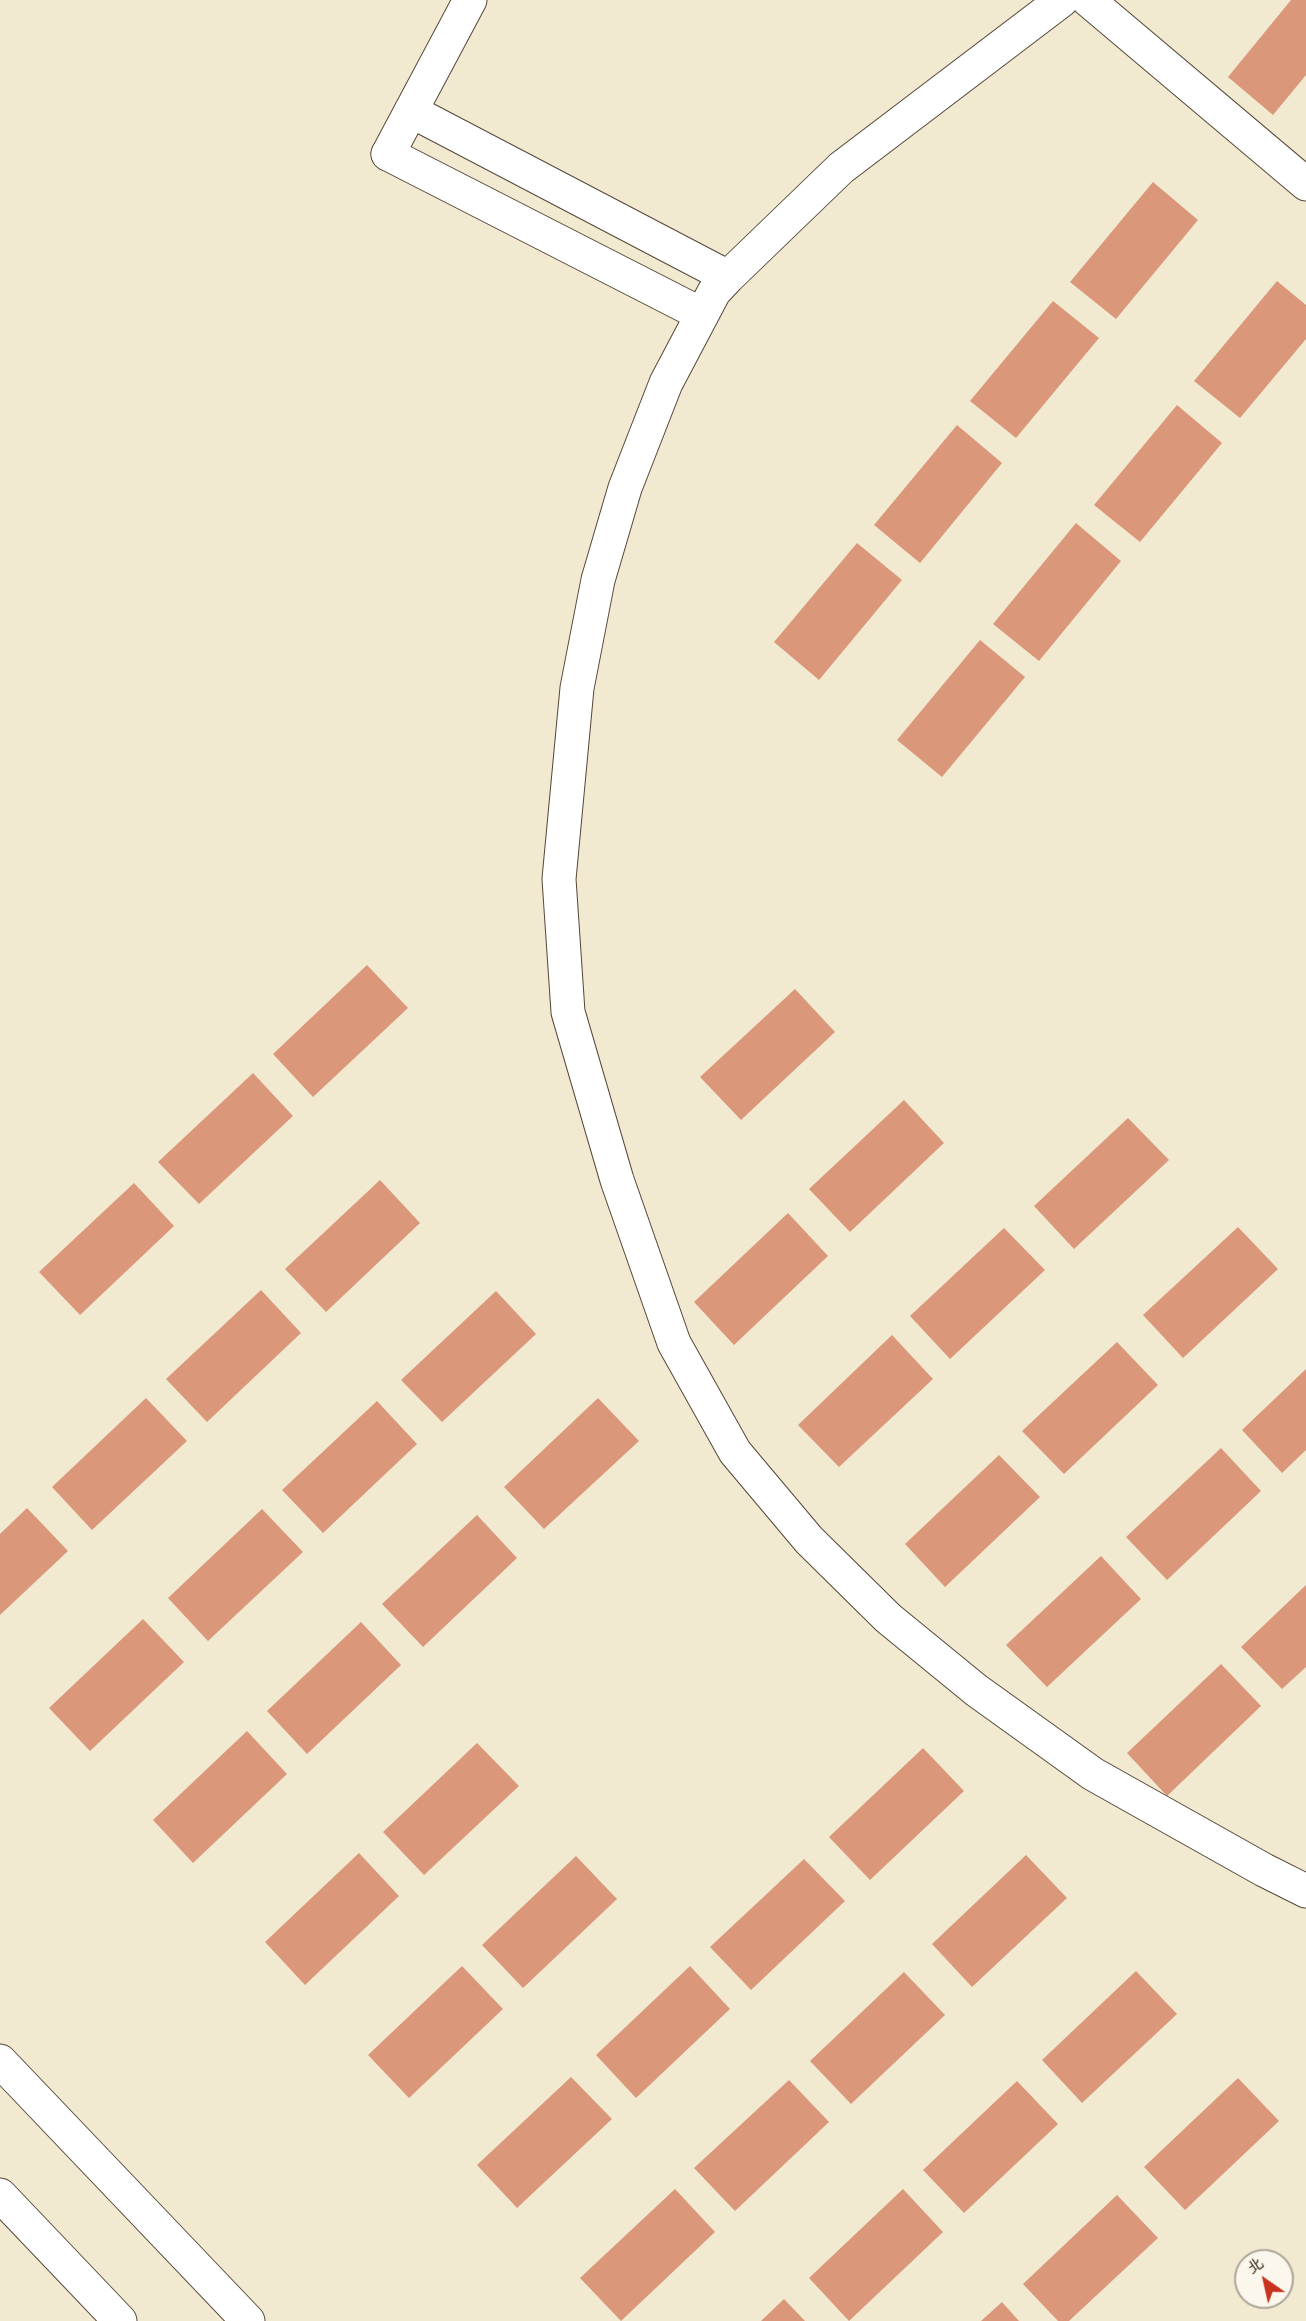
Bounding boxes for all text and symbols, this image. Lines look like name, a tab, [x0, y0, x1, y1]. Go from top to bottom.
north arrow	[1234, 2249, 1294, 2309]
text: 北	[1243, 2254, 1267, 2278]

